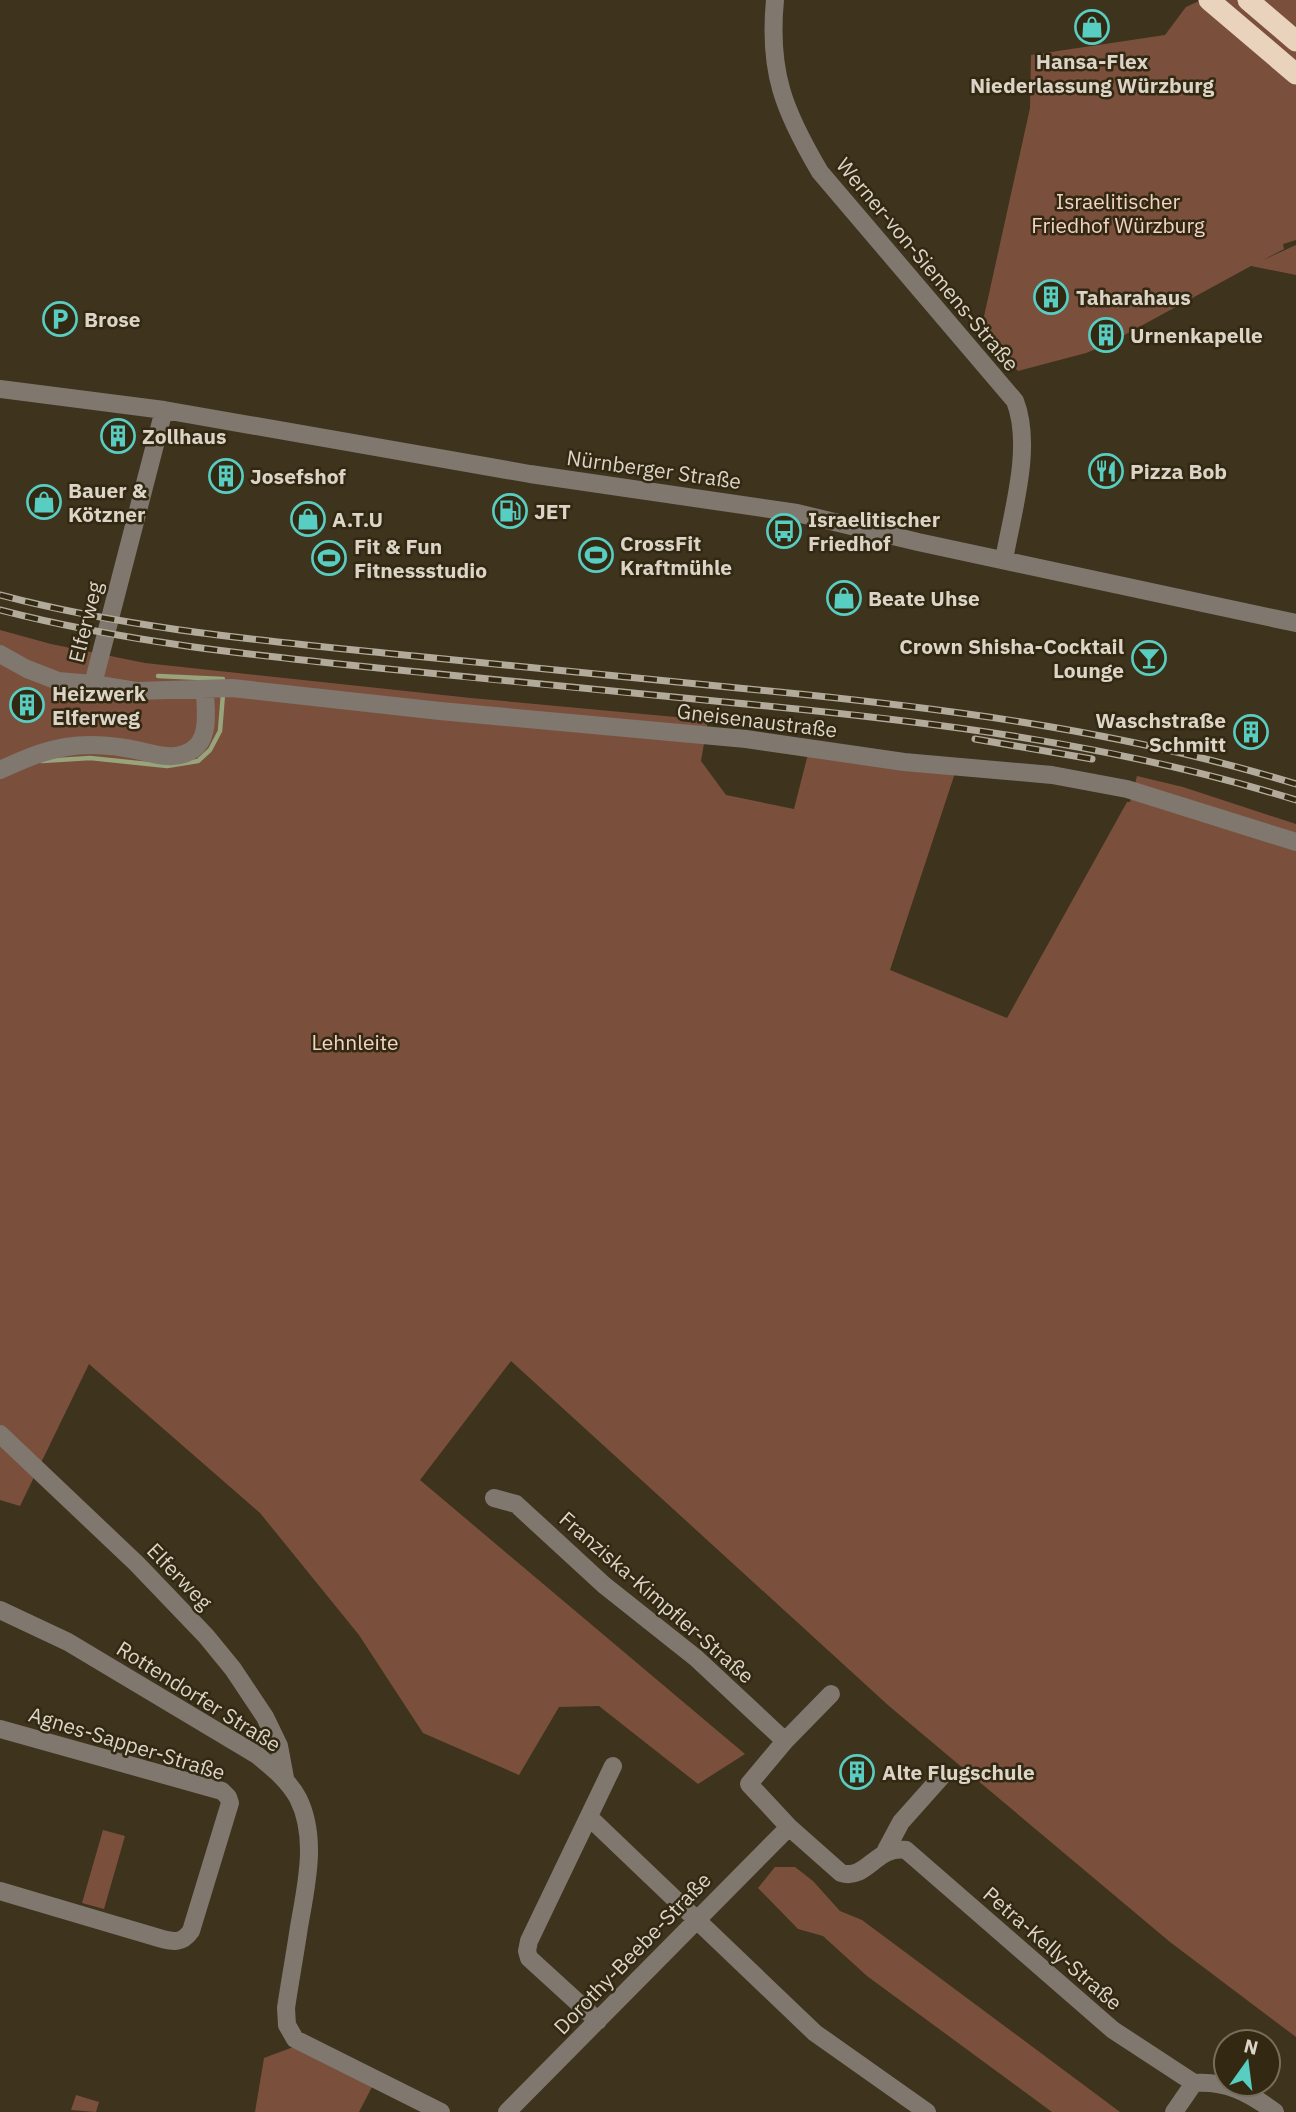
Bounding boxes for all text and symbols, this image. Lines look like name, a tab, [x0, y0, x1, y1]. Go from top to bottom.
shop icon: Hansa-Flex Niederlassung Würzburg	[1073, 8, 1111, 46]
place label: Hansa-Flex Niederlassung Würzburg	[970, 47, 1215, 99]
street label: Werner-von-Siemens-Straße	[830, 151, 1026, 377]
park label: Israelitischer Friedhof Würzburg	[1031, 187, 1205, 239]
building icon: Taharahaus	[1032, 278, 1070, 316]
place label: Taharahaus	[1076, 283, 1191, 311]
parking icon: Brose	[41, 300, 79, 338]
place label: Brose	[84, 305, 141, 333]
building icon: Urnenkapelle	[1087, 316, 1125, 354]
place label: Urnenkapelle	[1130, 321, 1263, 349]
building icon: Zollhaus	[99, 417, 137, 455]
place label: Zollhaus	[142, 422, 227, 450]
street label: Nürnberger Straße	[565, 443, 743, 495]
restaurant icon: Pizza Bob	[1087, 452, 1125, 490]
building icon: Josefshof	[207, 457, 245, 495]
place label: Pizza Bob	[1130, 457, 1227, 485]
place label: Josefshof	[250, 462, 346, 490]
place label: Bauer & Kötzner	[68, 476, 148, 528]
shop icon: Bauer & Kötzner	[25, 483, 63, 521]
fuel station icon: JET	[491, 492, 529, 530]
place label: JET	[534, 497, 571, 525]
shop icon: A.T.U	[289, 500, 327, 538]
place label: A.T.U	[332, 505, 383, 533]
place label: Israelitischer Friedhof	[808, 505, 941, 557]
bus stop icon: Israelitischer Friedhof	[765, 512, 803, 550]
place label: CrossFit Kraftmühle	[620, 529, 732, 581]
place label: Fit & Fun Fitnessstudio	[354, 532, 487, 584]
sports icon: CrossFit Kraftmühle	[577, 536, 615, 574]
sports icon: Fit & Fun Fitnessstudio	[310, 539, 348, 577]
street label: Elferweg	[61, 579, 109, 665]
shop icon: Beate Uhse	[825, 579, 863, 617]
place label: Beate Uhse	[868, 584, 980, 612]
place label: Crown Shisha-Cocktail Lounge	[899, 632, 1124, 684]
bar icon: Crown Shisha-Cocktail Lounge	[1130, 639, 1168, 677]
place label: Heizwerk Elferweg	[52, 679, 147, 731]
building icon: Heizwerk Elferweg	[8, 686, 46, 724]
street label: Gneisenaustraße	[675, 696, 839, 744]
place label: Waschstraße Schmitt	[1095, 706, 1226, 758]
building icon: Waschstraße Schmitt	[1232, 713, 1270, 751]
park label: Lehnleite	[311, 1028, 399, 1056]
street label: Franziska-Kimpfler-Straße	[554, 1505, 760, 1689]
street label: Elferweg	[141, 1537, 219, 1615]
street label: Rottendorfer Straße	[112, 1634, 286, 1758]
street label: Agnes-Sapper-Straße	[25, 1700, 229, 1786]
building icon: Alte Flugschule	[838, 1753, 876, 1791]
place label: Alte Flugschule	[882, 1758, 1035, 1786]
street label: Dorothy-Beebe-Straße	[547, 1866, 717, 2040]
street label: Petra-Kelly-Straße	[978, 1880, 1128, 2016]
north arrow	[1212, 2028, 1282, 2098]
text: N	[1242, 2033, 1261, 2060]

